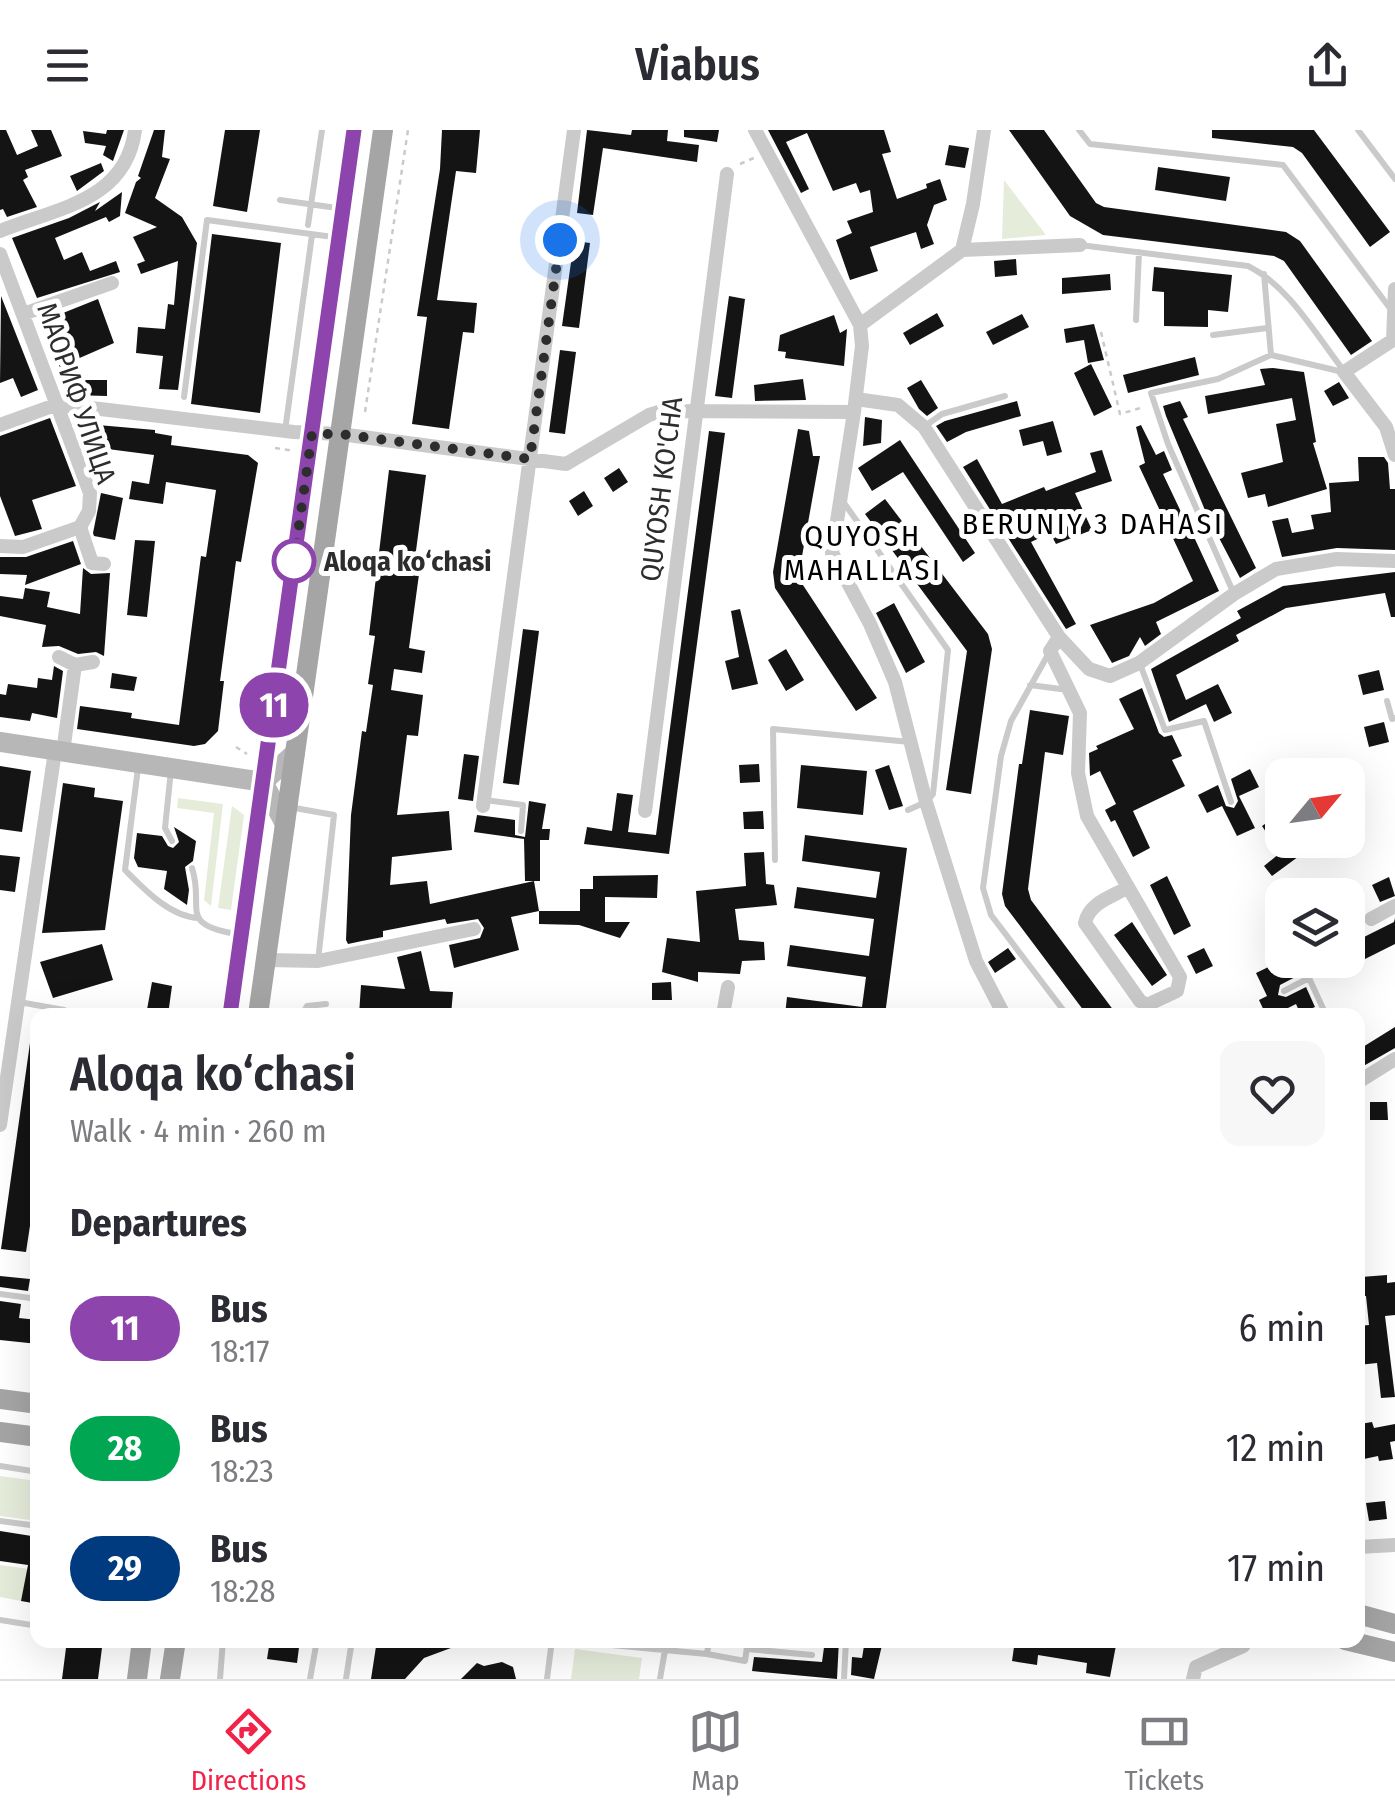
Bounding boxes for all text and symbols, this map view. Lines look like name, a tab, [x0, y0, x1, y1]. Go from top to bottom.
icon: menu	[40, 38, 95, 93]
text: Viabus	[635, 38, 760, 92]
icon: share	[1300, 38, 1355, 93]
your location	[535, 215, 585, 265]
street label: МАОРИФ УЛИЦА	[30, 298, 123, 488]
street label: QUYOSH KO'CHA	[634, 395, 689, 583]
district label: BERUNIY 3 DAHASI	[962, 506, 1224, 542]
district label: QUYOSH MAHALLASI	[784, 518, 942, 588]
marker: Aloqa ko‘chasi	[273, 540, 315, 582]
place label: Aloqa ko‘chasi	[323, 545, 492, 578]
line badge: 11	[229, 672, 319, 738]
text: 11	[260, 684, 288, 726]
north arrow	[1265, 758, 1365, 858]
map controls	[1265, 758, 1365, 978]
button: layers	[1265, 878, 1365, 978]
button: heart	[1220, 1041, 1325, 1146]
text: Aloqa ko‘chasi	[70, 1045, 356, 1103]
text: Walk · 4 min · 260 m	[70, 1112, 327, 1150]
text: Departures	[70, 1200, 247, 1246]
text: Bus	[210, 1286, 268, 1332]
text: 6 min	[1238, 1305, 1325, 1351]
text: 11	[111, 1307, 139, 1349]
text: 18:17	[210, 1332, 269, 1370]
text: Bus	[210, 1406, 268, 1452]
text: 12 min	[1226, 1425, 1325, 1471]
text: 28	[108, 1427, 142, 1469]
text: 18:23	[210, 1452, 274, 1490]
text: Bus	[210, 1526, 268, 1572]
text: 17 min	[1227, 1545, 1325, 1591]
text: 29	[108, 1547, 142, 1589]
text: 18:28	[210, 1572, 275, 1610]
tab: Directions	[191, 1704, 307, 1797]
tab: Map	[688, 1704, 743, 1797]
tab: Tickets	[1124, 1704, 1204, 1797]

